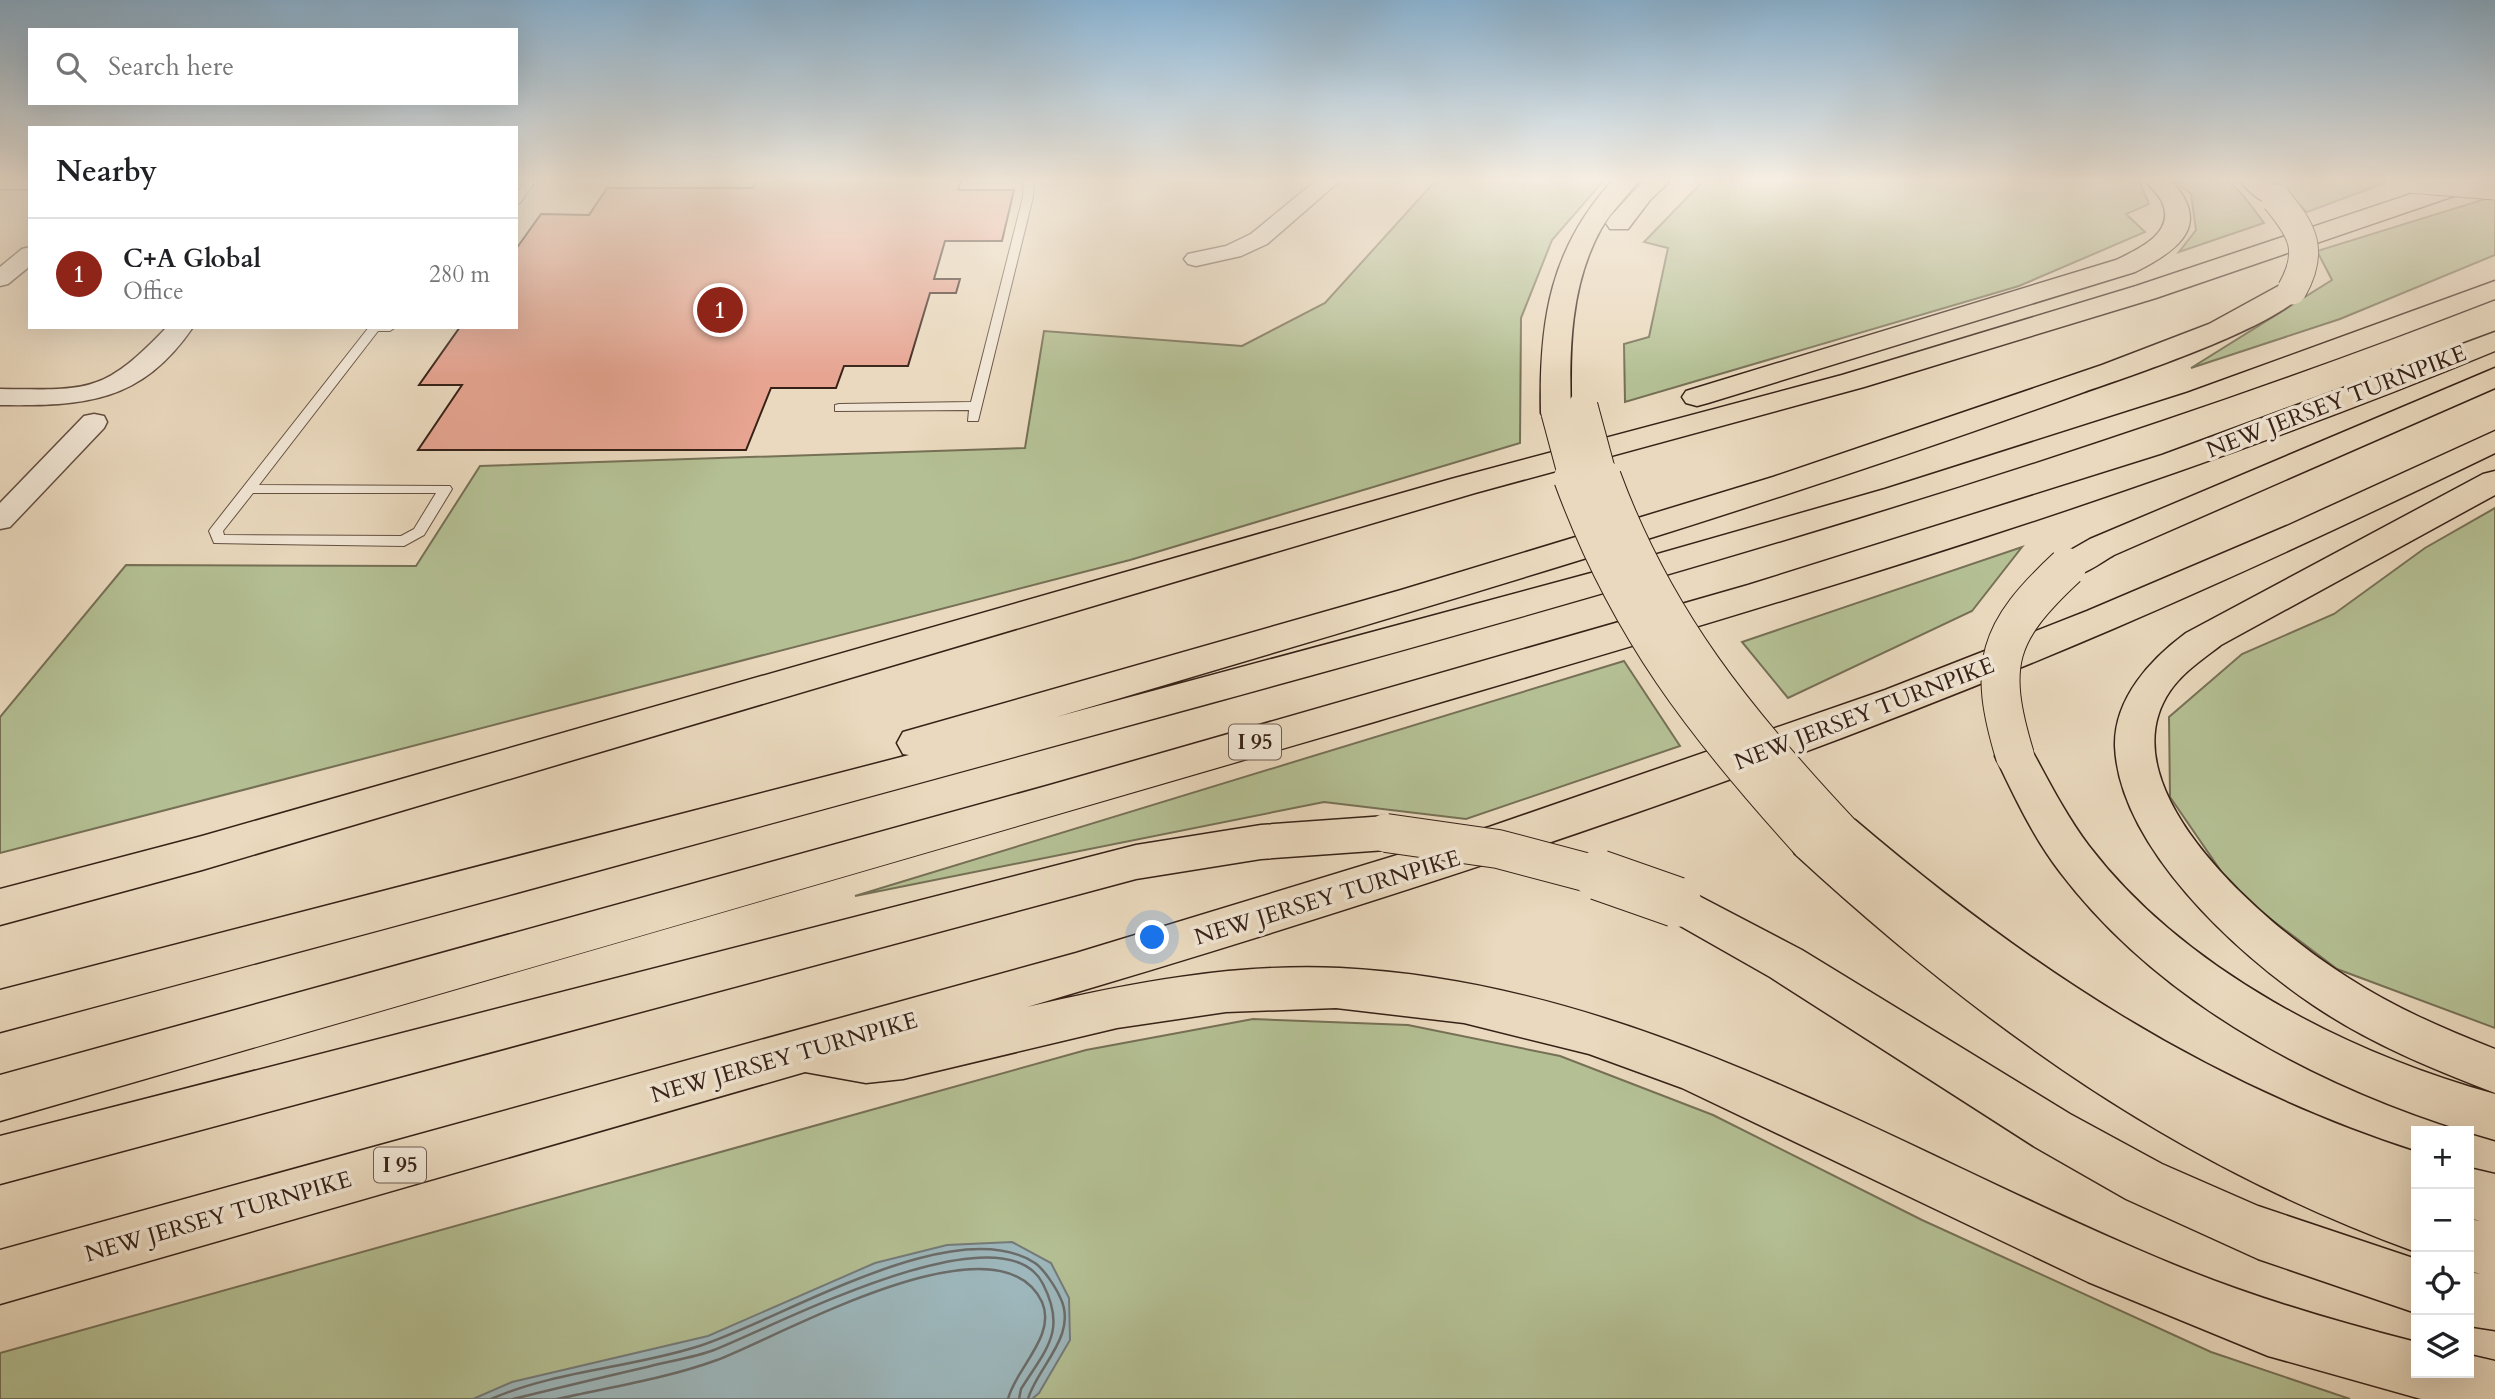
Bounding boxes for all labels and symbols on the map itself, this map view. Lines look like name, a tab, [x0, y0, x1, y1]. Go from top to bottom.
pin: 1	[697, 284, 743, 336]
street label: NEW JERSEY TURNPIKE	[2202, 337, 2471, 465]
street label: NEW JERSEY TURNPIKE	[1730, 649, 1999, 777]
road number: I 95	[1229, 724, 1281, 760]
street label: NEW JERSEY TURNPIKE	[1190, 842, 1464, 953]
your location	[1135, 920, 1169, 954]
street label: NEW JERSEY TURNPIKE	[647, 1004, 921, 1110]
road number: I 95	[374, 1148, 426, 1182]
street label: NEW JERSEY TURNPIKE	[81, 1163, 355, 1269]

